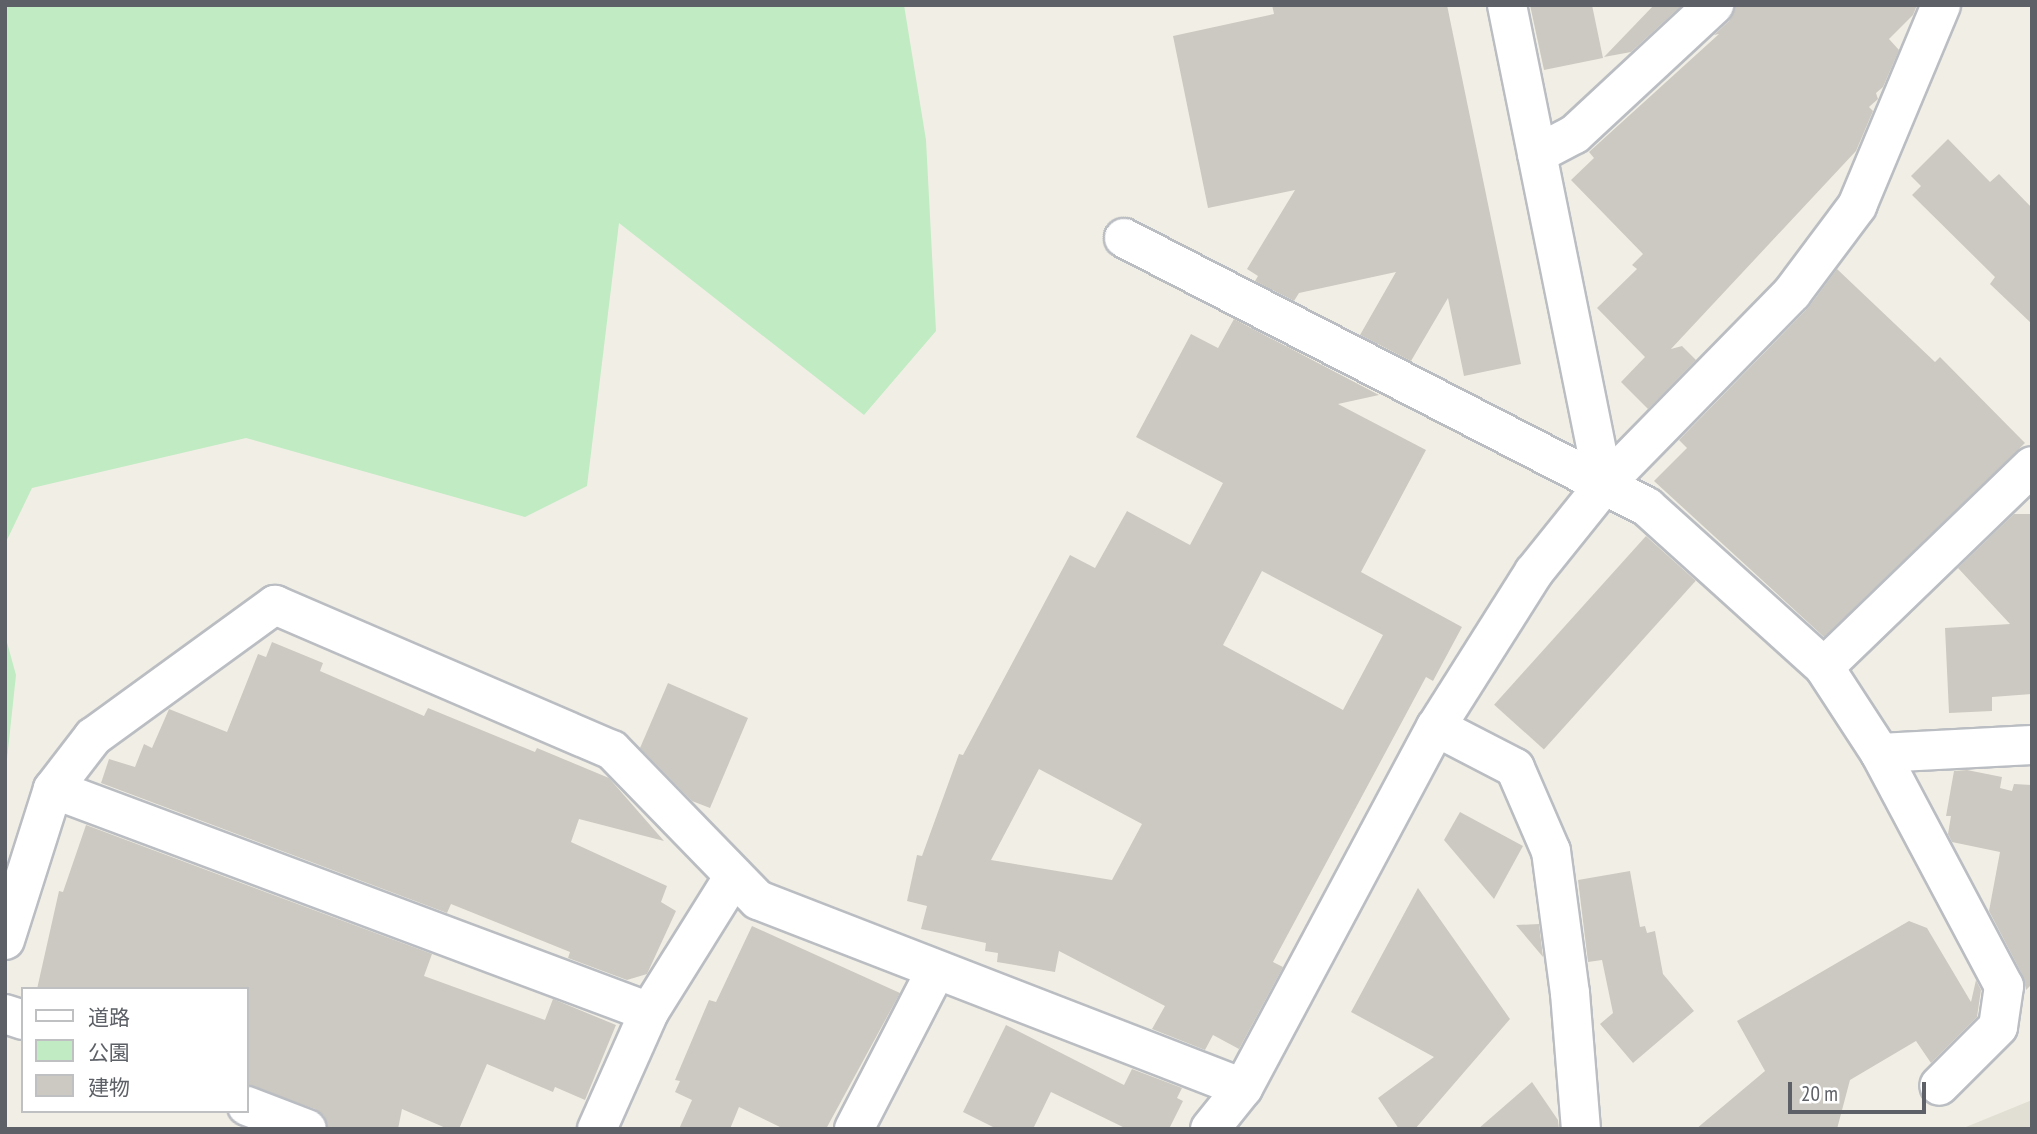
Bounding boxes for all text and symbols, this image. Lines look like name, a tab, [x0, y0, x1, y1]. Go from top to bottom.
legend	[21, 987, 248, 1113]
text: 道路	[88, 1004, 130, 1031]
text: 公園	[88, 1039, 130, 1066]
scale bar	[1792, 1068, 1930, 1112]
text: 建物	[88, 1074, 130, 1101]
text: 20 m	[1801, 1080, 1838, 1107]

